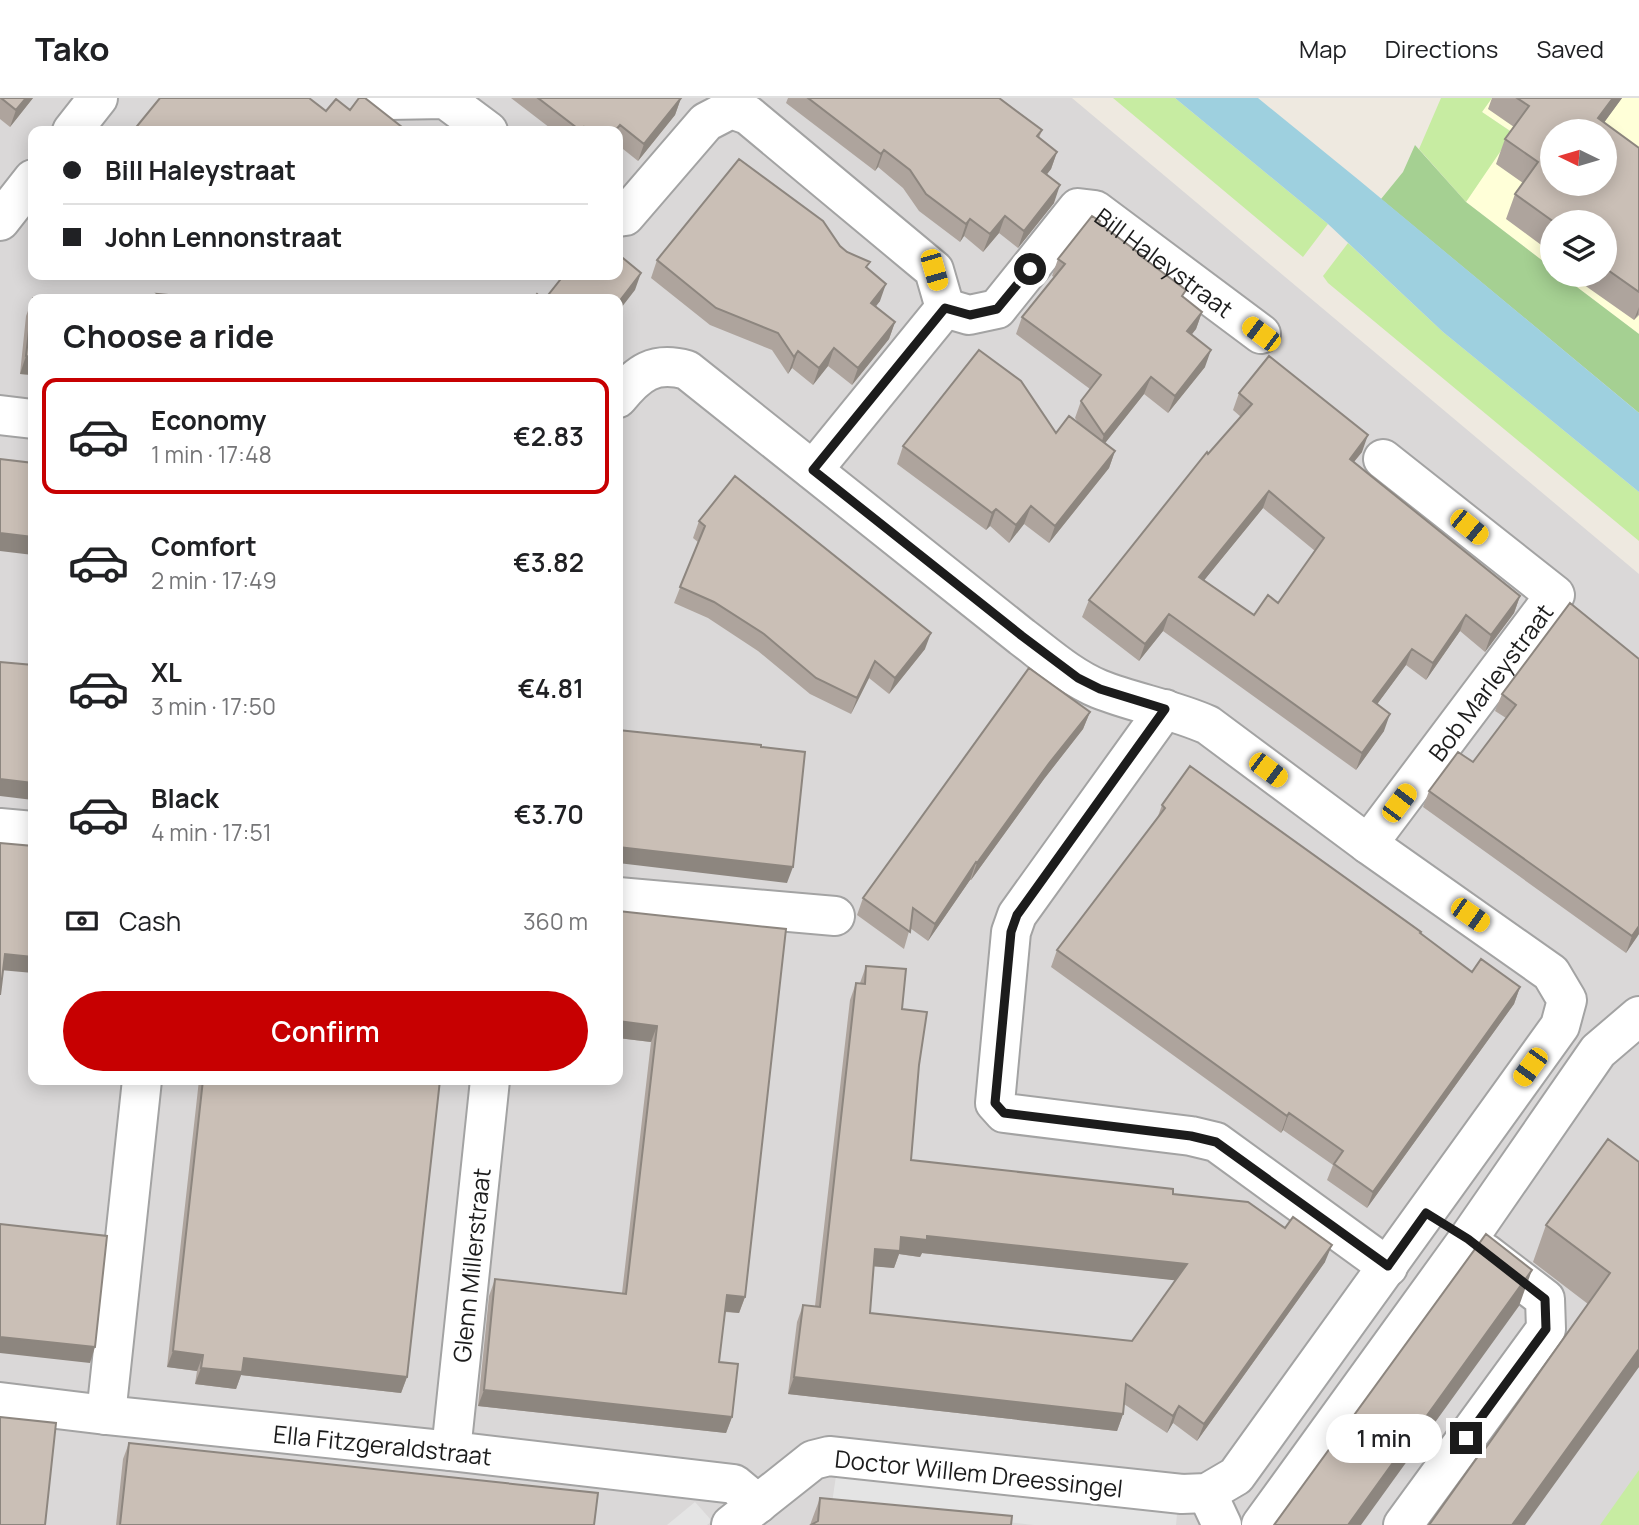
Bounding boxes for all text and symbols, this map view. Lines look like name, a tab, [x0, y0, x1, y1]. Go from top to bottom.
text: Tako	[35, 26, 110, 71]
text: Map	[1299, 32, 1347, 65]
text: Directions	[1385, 32, 1498, 65]
text: Saved	[1536, 32, 1604, 65]
north arrow	[1540, 119, 1617, 196]
map controls	[1540, 119, 1617, 287]
text: Bill Haleystraat	[105, 152, 296, 188]
street label: Bill Haleystraat	[1089, 199, 1240, 325]
button: layers	[1540, 210, 1617, 287]
text: John Lennonstraat	[105, 219, 342, 255]
car	[919, 247, 950, 293]
route start	[1014, 253, 1046, 285]
car	[1238, 313, 1285, 355]
text: Choose a ride	[63, 314, 274, 358]
text: Economy	[151, 402, 266, 438]
icon: car	[67, 405, 130, 468]
text: €2.83	[513, 418, 584, 454]
text: 1 min · 17:48	[151, 438, 272, 470]
car	[1447, 506, 1492, 548]
text: Comfort	[151, 528, 257, 564]
icon: car	[67, 531, 130, 594]
text: €3.82	[513, 544, 584, 580]
text: 2 min · 17:49	[151, 564, 277, 596]
street label: Bob Marleystraat	[1420, 596, 1560, 767]
text: XL	[151, 654, 182, 690]
icon: car	[67, 657, 130, 720]
text: €4.81	[518, 670, 584, 706]
text: 3 min · 17:50	[151, 690, 276, 722]
car	[1245, 749, 1292, 791]
text: Black	[151, 780, 219, 816]
car	[1378, 780, 1421, 826]
icon: car	[67, 783, 130, 846]
text: €3.70	[514, 796, 584, 832]
text: 4 min · 17:51	[151, 816, 272, 848]
car	[1447, 894, 1494, 936]
icon: cash	[63, 902, 101, 940]
text: Cash	[119, 903, 181, 939]
text: 360 m	[523, 905, 588, 937]
button: Confirm	[63, 991, 588, 1071]
car	[1510, 1044, 1551, 1090]
street label: Glenn Millerstraat	[444, 1166, 497, 1364]
callout: 1 min	[1326, 1414, 1442, 1462]
street label: Ella Fitzgeraldstraat	[272, 1416, 494, 1472]
text: 1 min	[1357, 1422, 1411, 1454]
route end	[1450, 1422, 1482, 1454]
street label: Doctor Willem Dreessingel	[833, 1441, 1125, 1505]

